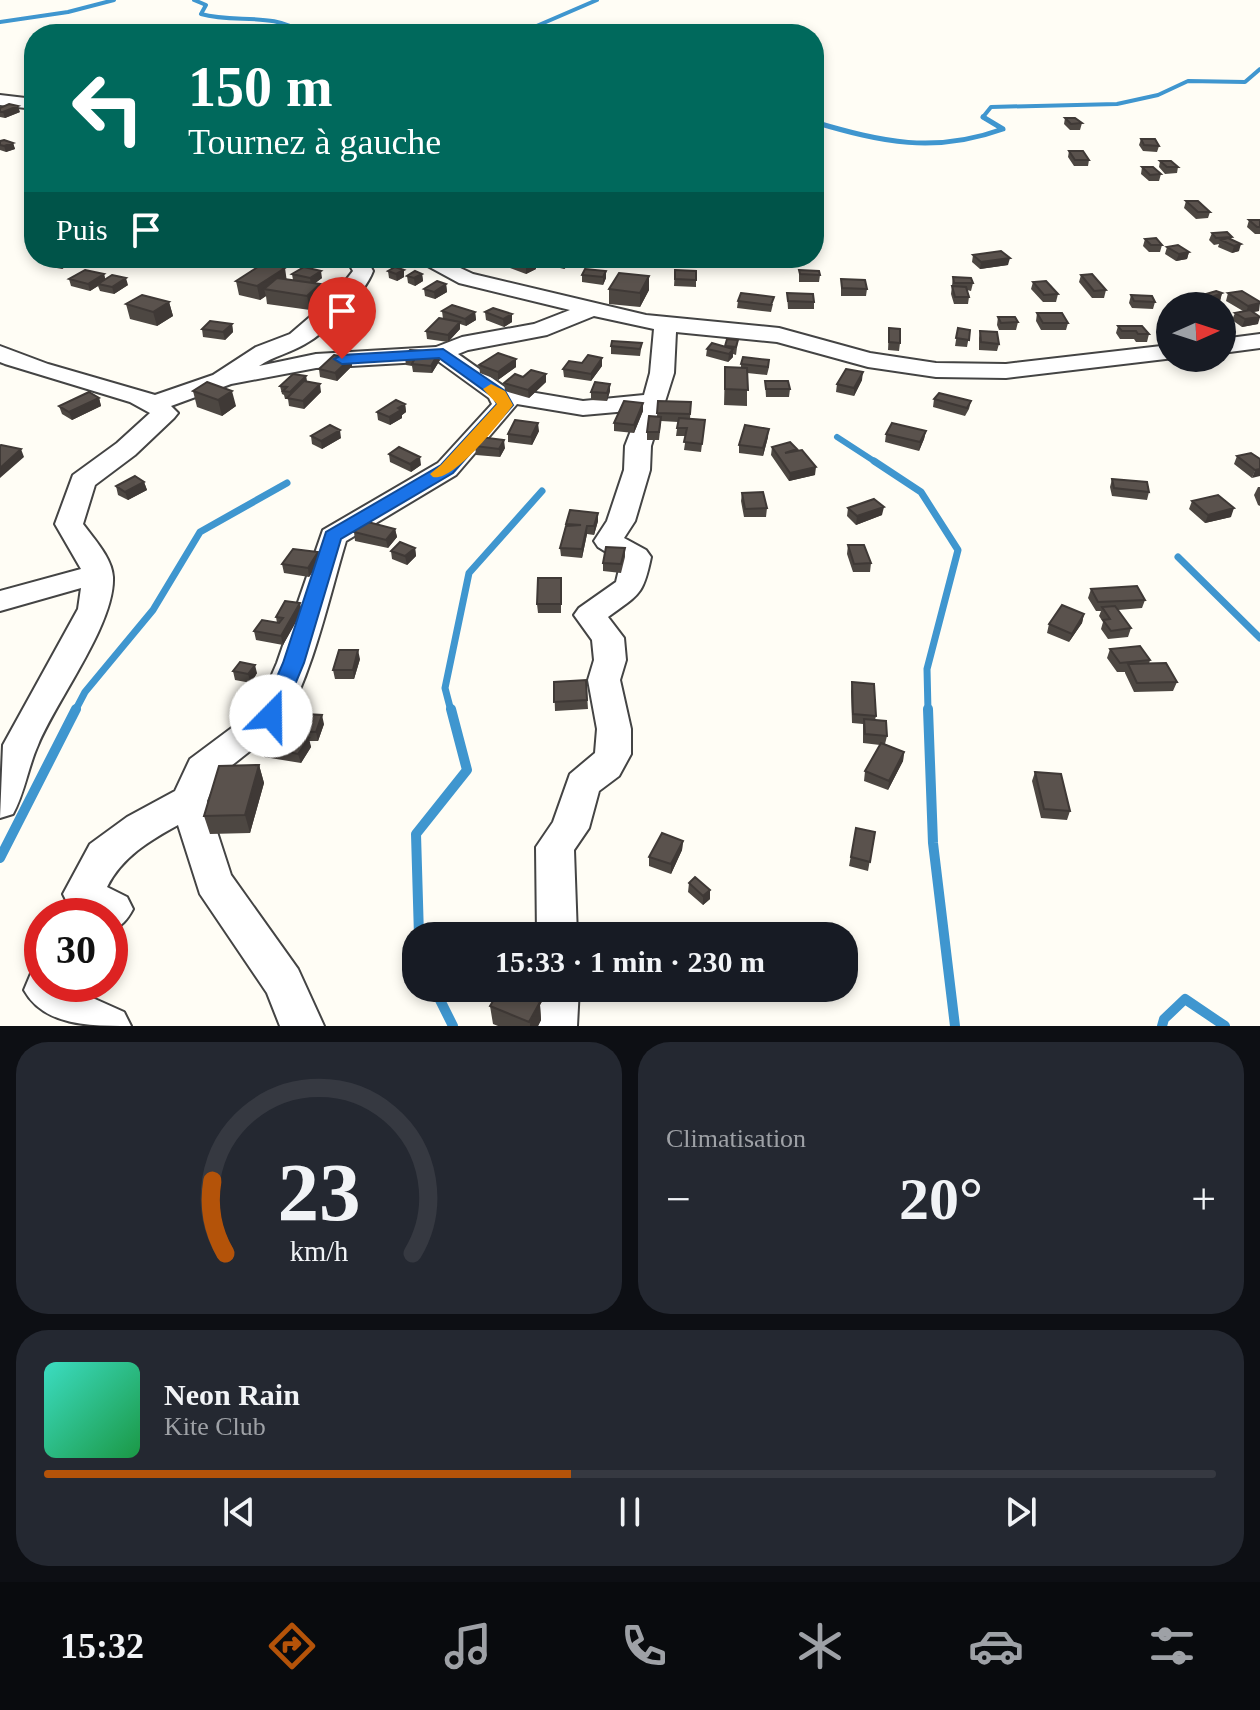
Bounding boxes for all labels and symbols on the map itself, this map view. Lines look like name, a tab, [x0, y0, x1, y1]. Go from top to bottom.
pin	[308, 277, 376, 359]
north arrow	[1156, 292, 1236, 372]
position arrow	[229, 674, 313, 758]
speed limit sign: 30	[24, 898, 128, 1002]

